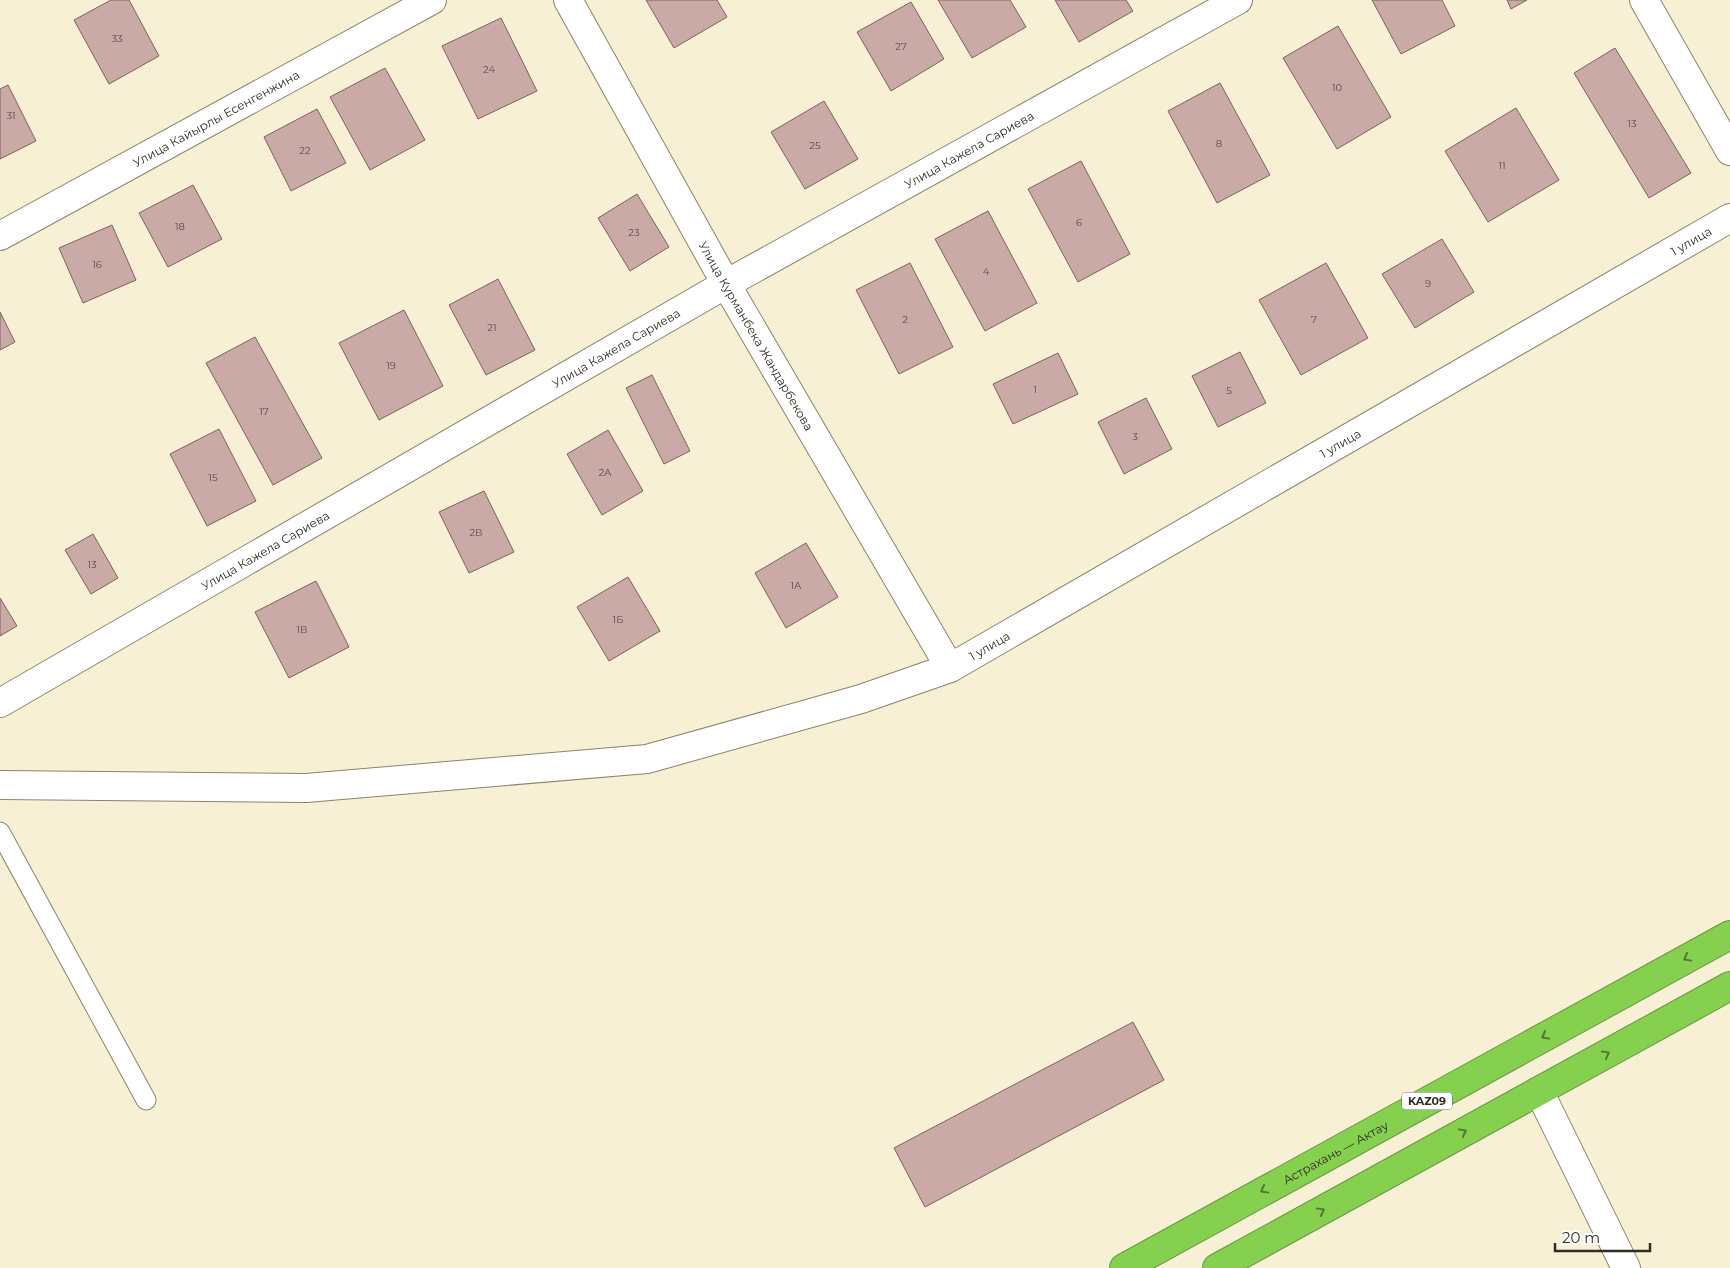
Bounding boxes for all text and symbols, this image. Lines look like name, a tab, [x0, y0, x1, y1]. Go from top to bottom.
house number: 33	[111, 32, 123, 45]
house number: 27	[895, 40, 907, 53]
house number: 24	[483, 63, 495, 76]
street label: Улица Кайырлы Есенгенжина	[130, 67, 302, 170]
house number: 10	[1332, 81, 1342, 94]
street label: Улица Кажела Сариева	[902, 107, 1036, 191]
house number: 31	[6, 109, 16, 122]
house number: 13	[1627, 117, 1637, 130]
house number: 8	[1216, 137, 1222, 150]
house number: 25	[809, 139, 821, 152]
house number: 22	[299, 144, 311, 157]
house number: 11	[1498, 159, 1506, 172]
house number: 6	[1076, 216, 1082, 229]
house number: 18	[175, 220, 185, 233]
street label: 1 улица	[1668, 223, 1714, 258]
house number: 23	[628, 226, 640, 239]
street label: Улица Курманбека Жандарбекова	[696, 238, 817, 433]
house number: 16	[92, 258, 102, 271]
house number: 4	[983, 265, 990, 278]
house number: 9	[1425, 277, 1431, 290]
street label: Улица Кажела Сариева	[549, 305, 683, 391]
house number: 2	[902, 313, 908, 326]
house number: 7	[1311, 313, 1317, 326]
house number: 21	[487, 321, 497, 334]
house number: 19	[386, 359, 396, 372]
house number: 1	[1033, 383, 1037, 396]
house number: 5	[1226, 384, 1232, 397]
house number: 17	[259, 405, 269, 418]
street label: 1 улица	[1317, 425, 1363, 461]
house number: 3	[1132, 430, 1138, 443]
house number: 2А	[598, 466, 612, 479]
house number: 15	[208, 471, 218, 484]
street label: Улица Кажела Сариева	[198, 507, 332, 593]
house number: 2В	[469, 526, 483, 539]
house number: 13	[87, 558, 97, 571]
house number: 1А	[790, 579, 802, 592]
house number: 1Б	[613, 613, 623, 626]
house number: 1В	[296, 623, 308, 636]
street label: 1 улица	[966, 628, 1012, 663]
one-way arrow	[1684, 952, 1693, 962]
one-way arrow	[1541, 1030, 1550, 1040]
one-way arrow	[1600, 1050, 1609, 1060]
road number: KAZ09	[1402, 1092, 1452, 1110]
street label: Астрахань — Актау	[1280, 1117, 1391, 1187]
one-way arrow	[1458, 1129, 1467, 1139]
one-way arrow	[1261, 1184, 1270, 1194]
one-way arrow	[1316, 1207, 1325, 1217]
scale bar	[1555, 1220, 1650, 1252]
text: 20 m	[1562, 1228, 1600, 1247]

